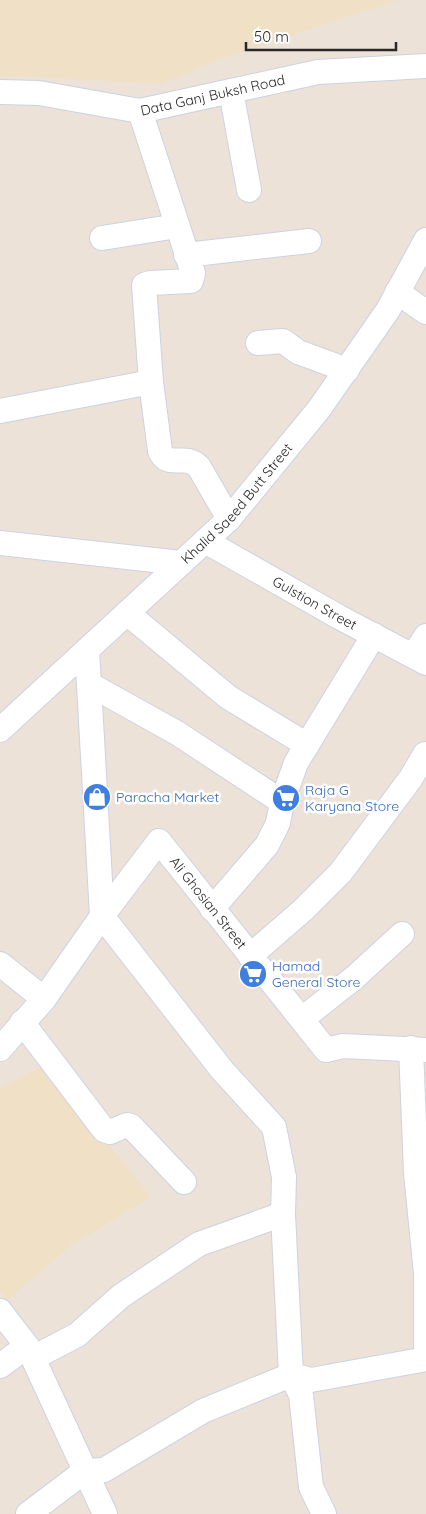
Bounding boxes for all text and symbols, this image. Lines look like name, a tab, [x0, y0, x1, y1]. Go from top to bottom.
scale bar	[246, 20, 396, 52]
text: 50 m	[254, 27, 289, 46]
street label: Data Ganj Buksh Road	[139, 71, 287, 120]
street label: Khalid Saeed Butt Street	[177, 439, 297, 568]
street label: Gulstion Street	[269, 572, 360, 634]
place label: Raja G Karyana Store	[305, 781, 399, 815]
shop icon: Paracha Market	[82, 782, 112, 812]
supermarket icon: Raja G Karyana Store	[271, 783, 301, 813]
place label: Paracha Market	[116, 788, 220, 806]
street label: Ali Ghosian Street	[166, 853, 251, 953]
place label: Hamad General Store	[272, 957, 360, 991]
supermarket icon: Hamad General Store	[238, 959, 268, 989]

